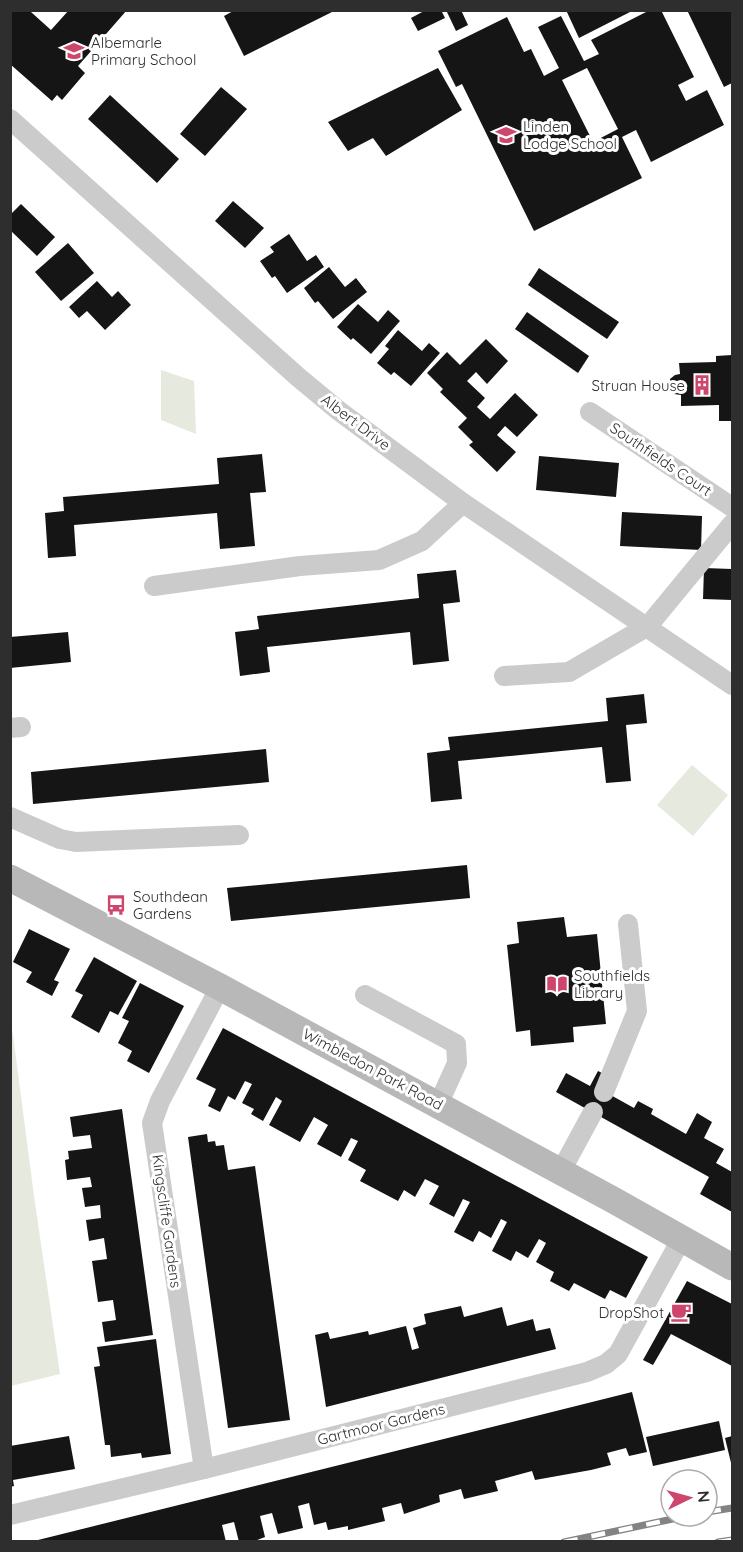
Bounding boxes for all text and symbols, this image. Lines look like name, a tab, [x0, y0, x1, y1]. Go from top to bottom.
place label: Albemarle Primary School	[91, 33, 196, 69]
school or university icon: Albemarle Primary School	[62, 39, 86, 63]
place label: Linden Lodge School	[523, 117, 617, 153]
school or university icon: Linden Lodge School	[494, 123, 518, 147]
building icon: Struan House	[690, 373, 714, 397]
place label: Struan House	[591, 376, 685, 395]
street label: Albert Drive	[318, 390, 394, 454]
street label: Southfields Court	[607, 418, 715, 500]
place label: Southdean Gardens	[133, 887, 208, 923]
bus stop icon: Southdean Gardens	[104, 893, 128, 917]
place label: Southfields Library	[574, 966, 650, 1002]
library icon: Southfields Library	[545, 972, 569, 996]
street label: Wimbledon Park Road	[300, 1024, 446, 1114]
street label: Kingscliffe Gardens	[148, 1153, 186, 1289]
cafe icon: DropShot	[669, 1300, 693, 1324]
place label: DropShot	[599, 1303, 664, 1322]
street label: Gartmoor Gardens	[315, 1399, 447, 1449]
north arrow	[659, 1468, 719, 1528]
text: N	[693, 1490, 714, 1503]

